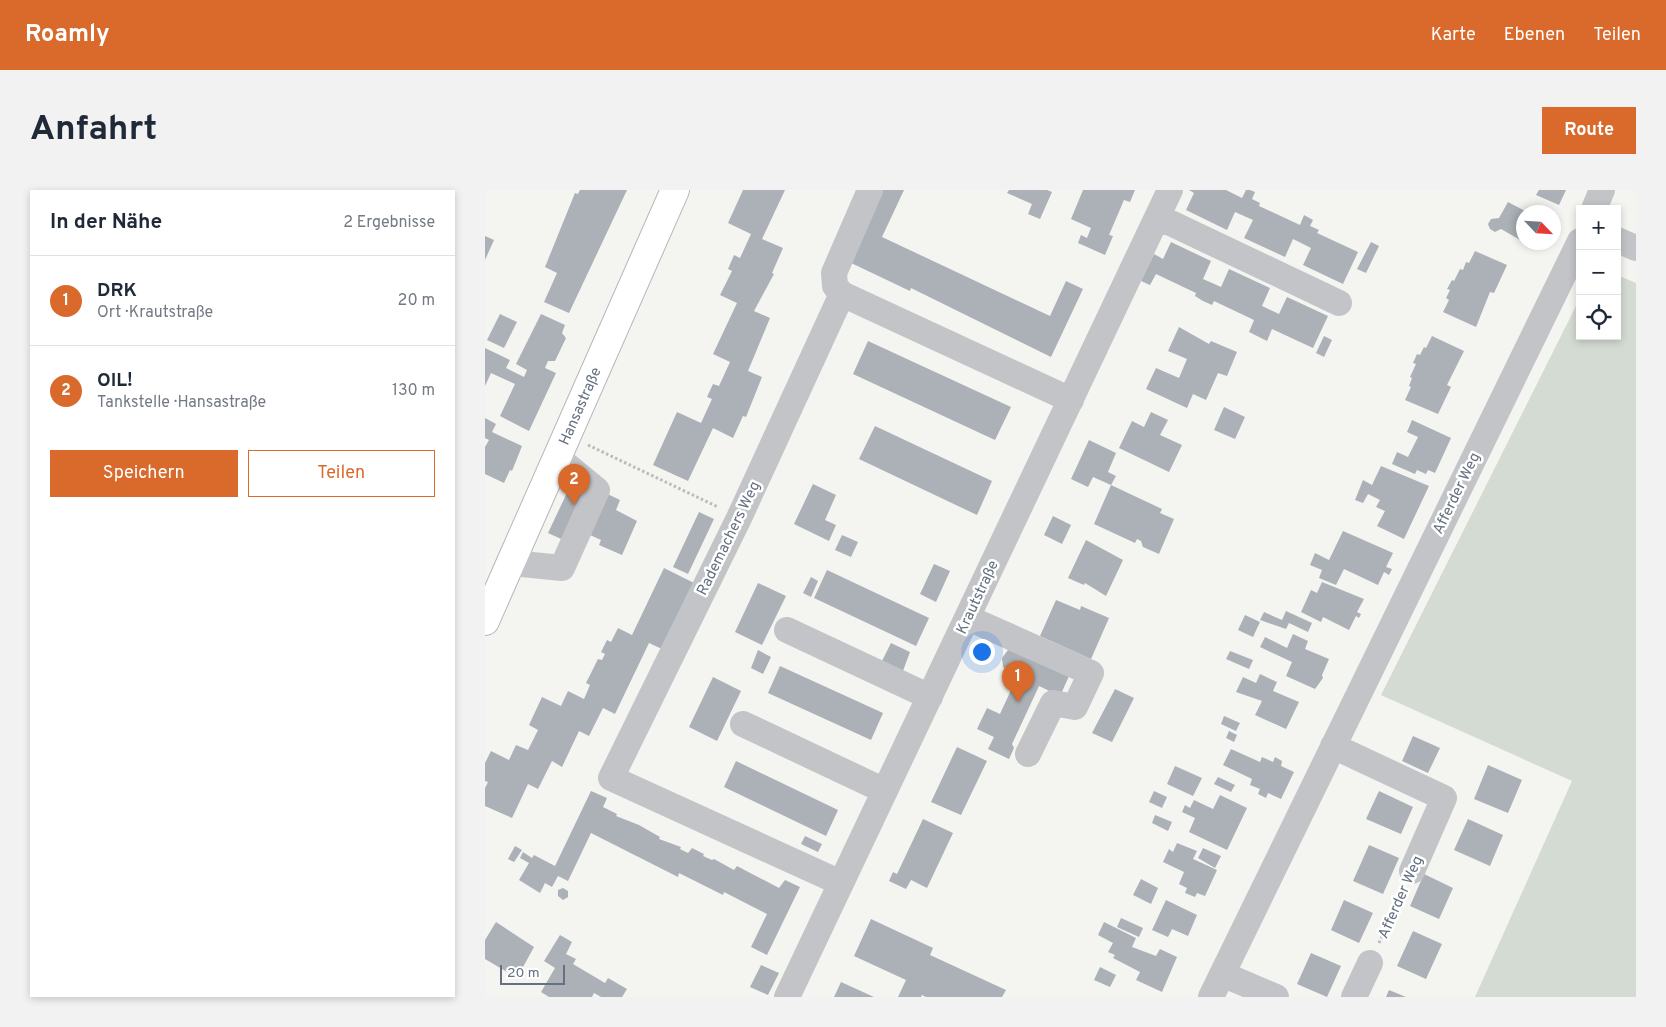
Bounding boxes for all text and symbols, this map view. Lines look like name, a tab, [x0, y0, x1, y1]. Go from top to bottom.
text: Roamly	[25, 20, 110, 50]
text: Karte	[1431, 24, 1476, 47]
text: Ebenen	[1504, 24, 1565, 47]
text: Teilen	[1593, 24, 1641, 47]
button: Route	[1542, 107, 1636, 154]
text: Anfahrt	[30, 108, 157, 152]
north arrow	[1516, 205, 1561, 250]
map controls	[1576, 205, 1621, 340]
button: +	[1576, 205, 1621, 250]
text: In der Nähe	[50, 209, 162, 236]
text: 2 Ergebnisse	[343, 213, 435, 233]
button: −	[1576, 250, 1621, 295]
text: DRK	[97, 279, 137, 303]
text: 1	[63, 291, 69, 311]
text: 20 m	[398, 291, 435, 311]
button: locate	[1576, 295, 1621, 340]
text: Ort · Krautstraße	[97, 303, 213, 323]
street label: Hansastraße	[556, 365, 607, 448]
text: OIL!	[97, 369, 133, 393]
text: 2	[61, 381, 71, 401]
text: 130 m	[392, 381, 435, 401]
text: Tankstelle · Hansastraße	[97, 393, 266, 413]
button: Speichern	[50, 450, 238, 497]
button: Teilen	[248, 450, 435, 497]
street label: Afferder Weg	[1429, 450, 1485, 538]
pin: 2	[558, 464, 590, 505]
street label: Rademachers Weg	[693, 478, 765, 599]
street label: Krautstraße	[953, 558, 1004, 637]
your location	[969, 639, 995, 665]
pin: 1	[1002, 661, 1034, 702]
street label: Afferder Weg	[1375, 853, 1428, 942]
scale bar	[500, 962, 565, 985]
text: 20 m	[507, 965, 540, 982]

